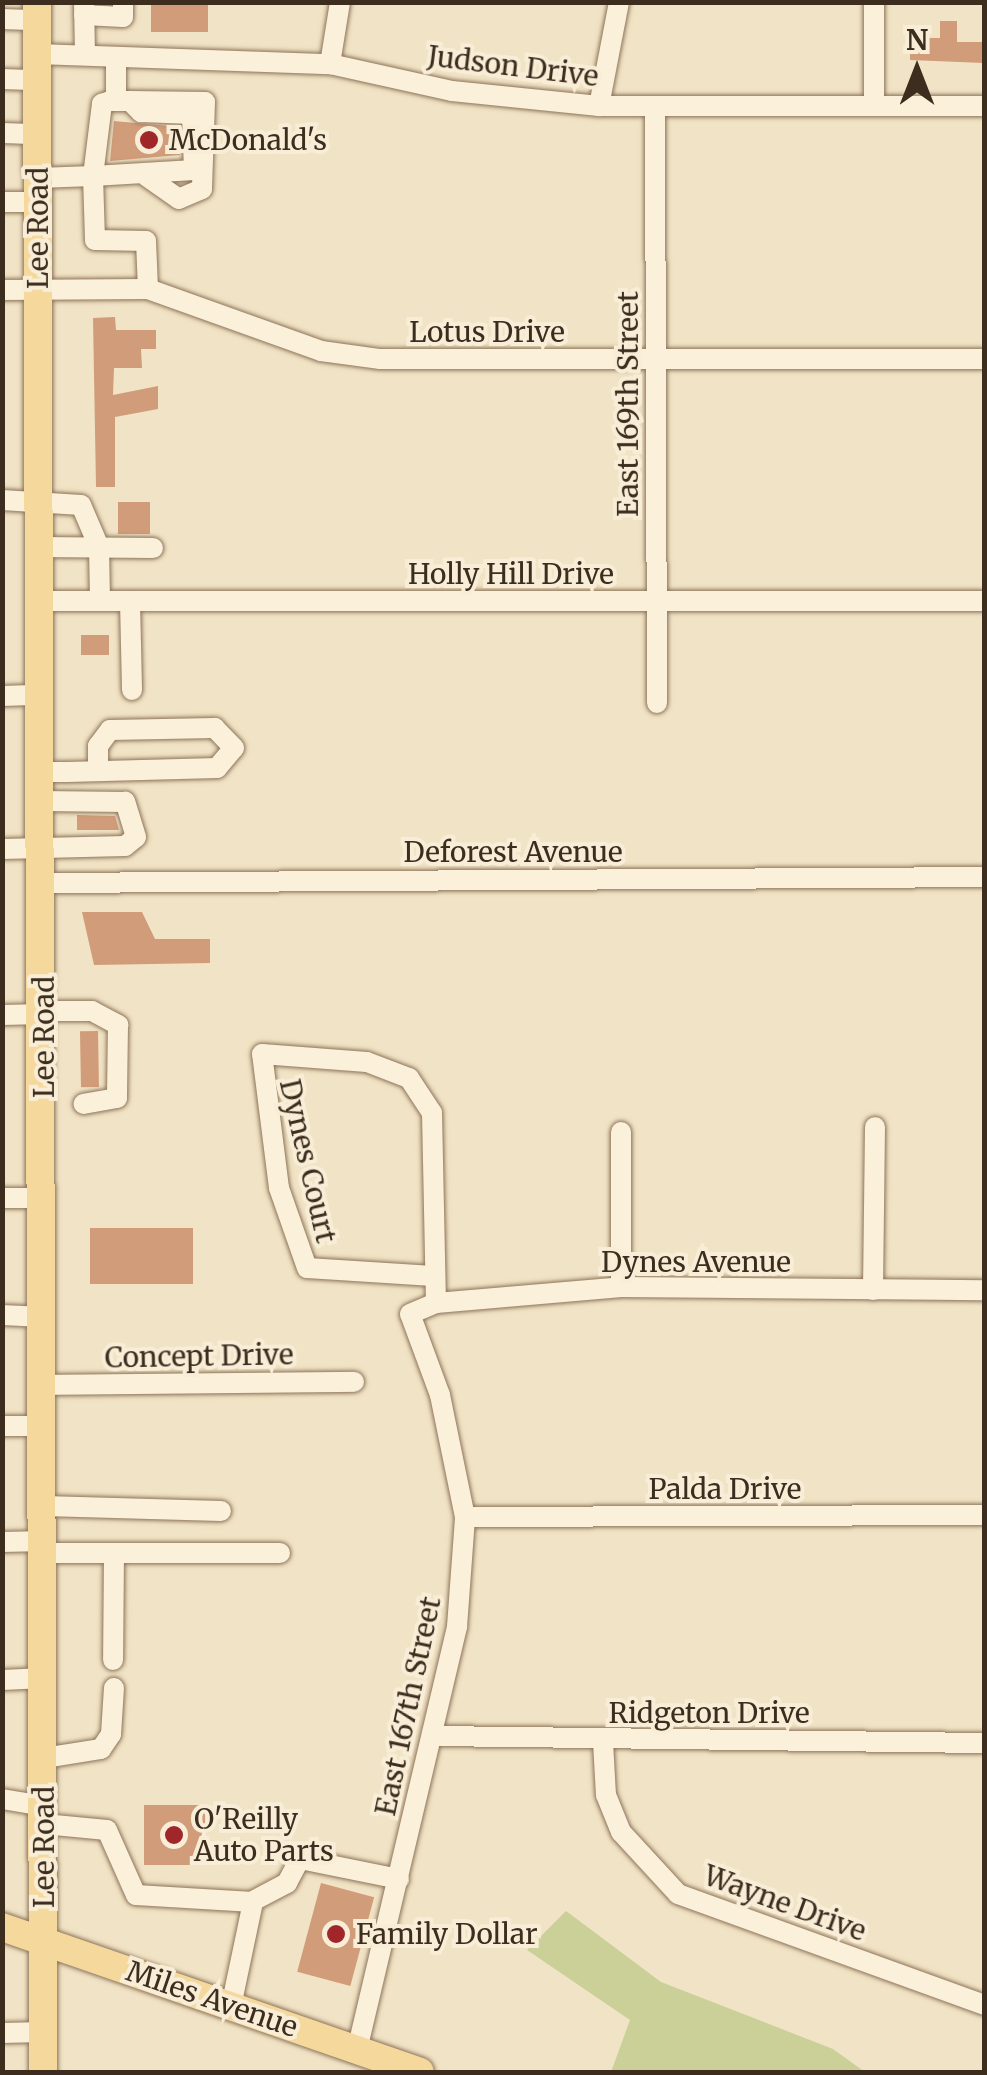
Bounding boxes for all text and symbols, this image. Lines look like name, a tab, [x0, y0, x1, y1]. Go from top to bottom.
north arrow	[867, 20, 967, 120]
text: N	[906, 22, 928, 58]
street label: Judson Drive	[426, 39, 600, 93]
place label: McDonald's	[169, 123, 327, 157]
marker: McDonald's	[138, 129, 160, 151]
street label: Lee Road	[21, 167, 55, 289]
street label: East 169th Street	[611, 291, 645, 517]
street label: Lotus Drive	[409, 315, 565, 349]
street label: Holly Hill Drive	[408, 557, 614, 591]
street label: Deforest Avenue	[404, 835, 622, 869]
street label: Lee Road	[27, 976, 61, 1098]
street label: Dynes Court	[273, 1076, 343, 1246]
street label: Dynes Avenue	[601, 1245, 791, 1279]
street label: Concept Drive	[104, 1338, 294, 1374]
street label: Palda Drive	[649, 1472, 801, 1506]
street label: East 167th Street	[368, 1593, 448, 1819]
street label: Ridgeton Drive	[608, 1696, 810, 1730]
street label: Lee Road	[27, 1786, 61, 1908]
place label: O'Reilly Auto Parts	[194, 1802, 334, 1868]
marker: O'Reilly Auto Parts	[163, 1824, 185, 1846]
street label: Wayne Drive	[699, 1858, 871, 1948]
place label: Family Dollar	[356, 1917, 537, 1951]
marker: Family Dollar	[325, 1923, 347, 1945]
street label: Miles Avenue	[122, 1954, 302, 2044]

